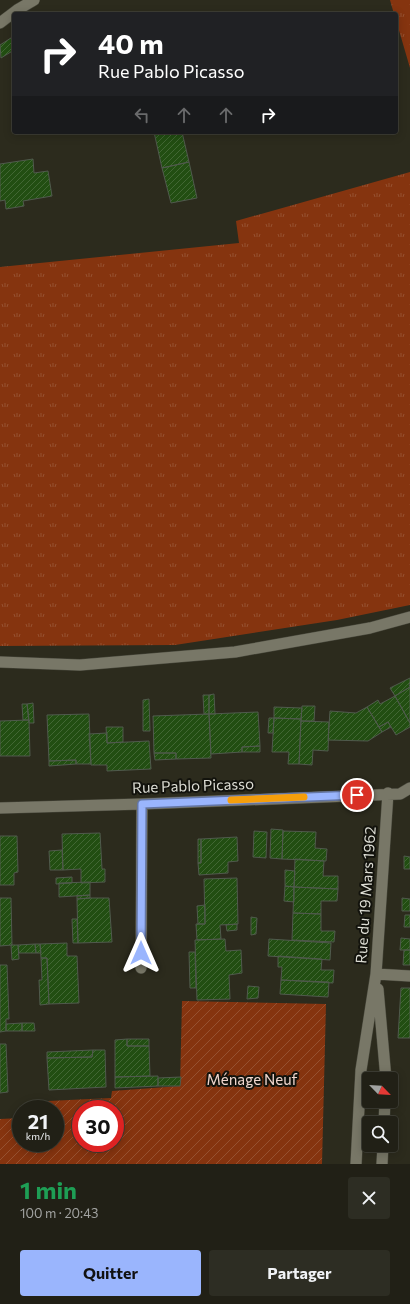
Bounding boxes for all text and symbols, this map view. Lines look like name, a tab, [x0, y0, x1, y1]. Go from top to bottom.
text: 40 m	[98, 26, 164, 60]
icon: right	[32, 28, 84, 80]
text: Rue Pablo Picasso	[98, 60, 244, 82]
icon: left	[131, 104, 153, 126]
icon: ahead	[173, 104, 195, 126]
icon: ahead	[215, 104, 237, 126]
icon: right	[257, 104, 279, 126]
street label: Rue Pablo Picasso	[132, 774, 254, 796]
pin	[340, 778, 374, 812]
icon: arrive	[346, 784, 368, 806]
street label: Rue du 19 Mars 1962	[351, 826, 379, 964]
position arrow	[120, 932, 162, 974]
park label: Ménage Neuf	[207, 1070, 298, 1088]
north arrow	[362, 1072, 398, 1108]
map controls	[362, 1072, 398, 1152]
speed limit sign: 30	[72, 1100, 124, 1152]
text: 21	[28, 1109, 48, 1133]
button: search	[362, 1116, 398, 1152]
text: km/h	[26, 1130, 50, 1142]
text: 1 min	[20, 1175, 77, 1204]
button: close	[348, 1177, 390, 1219]
text: 100 m · 20:43	[20, 1205, 98, 1221]
button: Quitter	[20, 1250, 201, 1296]
button: Partager	[209, 1250, 390, 1296]

